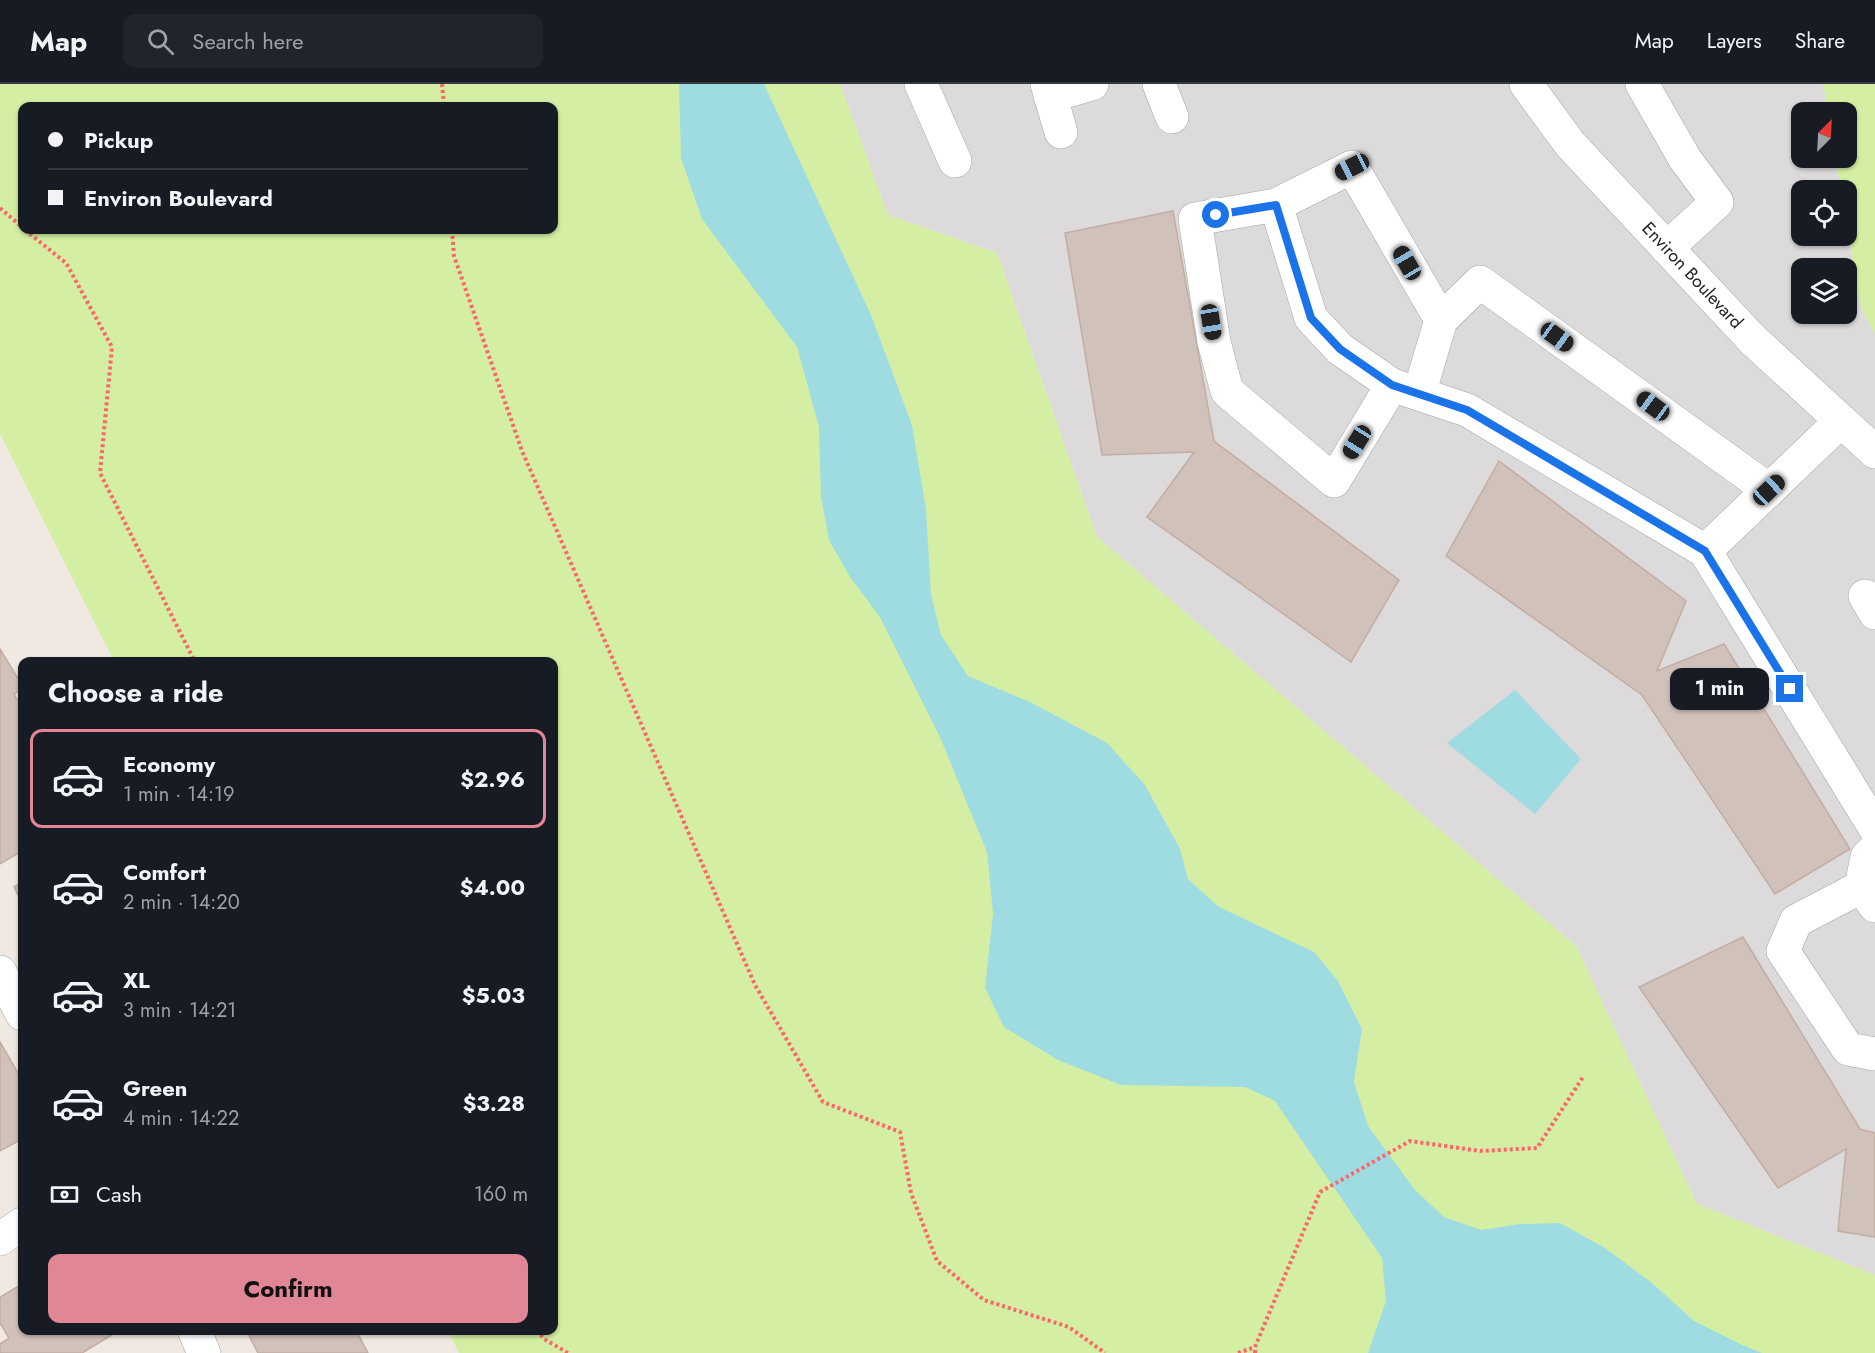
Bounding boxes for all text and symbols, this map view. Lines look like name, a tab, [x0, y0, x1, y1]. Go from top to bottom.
search box	[123, 14, 543, 68]
text: Map	[30, 21, 87, 62]
icon: search	[144, 25, 177, 58]
text: Search here	[192, 25, 304, 57]
text: Map	[1635, 26, 1674, 56]
text: Layers	[1707, 26, 1762, 56]
text: Share	[1795, 26, 1845, 56]
north arrow	[1791, 102, 1857, 168]
map controls	[1791, 102, 1857, 324]
text: Pickup	[84, 124, 153, 156]
car	[1332, 151, 1372, 183]
button: locate	[1791, 180, 1857, 246]
text: Environ Boulevard	[84, 182, 273, 214]
route start	[1202, 201, 1229, 228]
street label: Environ Boulevard	[1636, 216, 1749, 335]
car	[1390, 243, 1424, 283]
button: layers	[1791, 258, 1857, 324]
car	[1199, 303, 1223, 341]
car	[1537, 319, 1577, 355]
car	[1633, 388, 1673, 424]
car	[1340, 422, 1374, 462]
car	[1750, 471, 1788, 509]
callout: 1 min	[1670, 668, 1769, 710]
text: Choose a ride	[48, 673, 223, 712]
text: 1 min	[1695, 674, 1744, 703]
route end	[1776, 675, 1803, 702]
text: Economy	[123, 748, 215, 780]
icon: car	[51, 752, 105, 806]
text: $2.96	[460, 763, 525, 795]
text: 1 min · 14:19	[123, 780, 234, 809]
text: Comfort	[123, 856, 206, 888]
icon: car	[51, 860, 105, 914]
text: $4.00	[460, 871, 525, 903]
text: 2 min · 14:20	[123, 888, 240, 917]
text: XL	[123, 964, 150, 996]
icon: car	[51, 968, 105, 1022]
text: $5.03	[462, 979, 525, 1011]
text: 3 min · 14:21	[123, 996, 236, 1025]
text: Green	[123, 1072, 187, 1104]
icon: car	[51, 1076, 105, 1130]
text: $3.28	[463, 1087, 525, 1119]
text: 4 min · 14:22	[123, 1104, 239, 1133]
icon: cash	[48, 1178, 81, 1211]
text: Cash	[96, 1178, 142, 1210]
text: 160 m	[474, 1180, 528, 1209]
button: Confirm	[48, 1254, 528, 1323]

